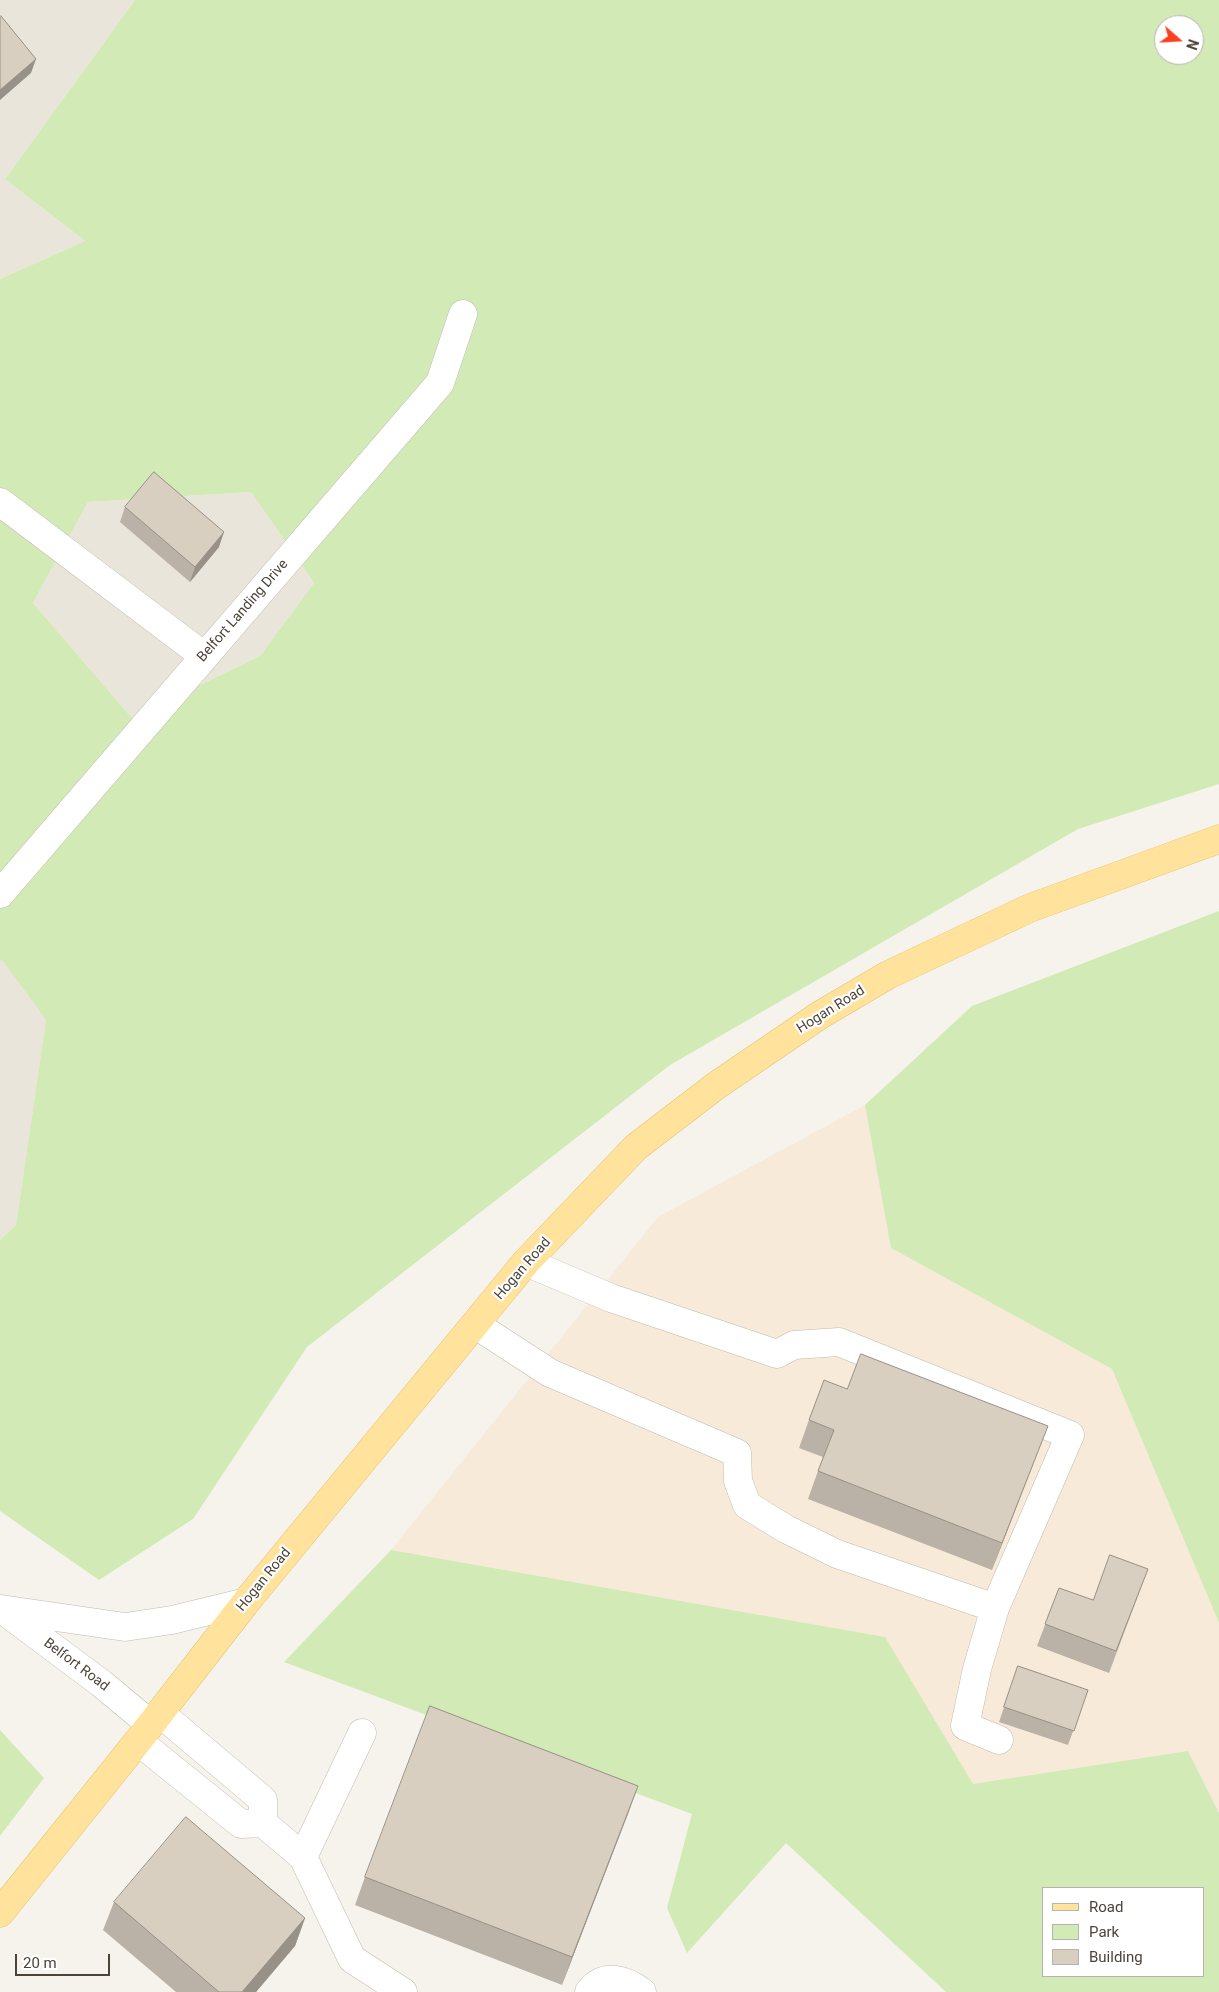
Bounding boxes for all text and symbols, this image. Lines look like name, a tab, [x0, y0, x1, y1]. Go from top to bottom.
north arrow	[1154, 15, 1204, 65]
text: N	[1183, 37, 1201, 52]
street label: Belfort Landing Drive	[194, 556, 292, 666]
street label: Hogan Road	[794, 983, 868, 1037]
street label: Hogan Road	[491, 1235, 555, 1303]
street label: Hogan Road	[233, 1545, 295, 1615]
street label: Belfort Road	[40, 1635, 112, 1695]
legend	[1042, 1887, 1204, 1977]
text: Road	[1089, 1898, 1123, 1916]
text: Park	[1089, 1923, 1119, 1941]
scale bar	[18, 1944, 112, 1976]
text: Building	[1089, 1948, 1143, 1966]
text: 20 m	[23, 1954, 57, 1972]

